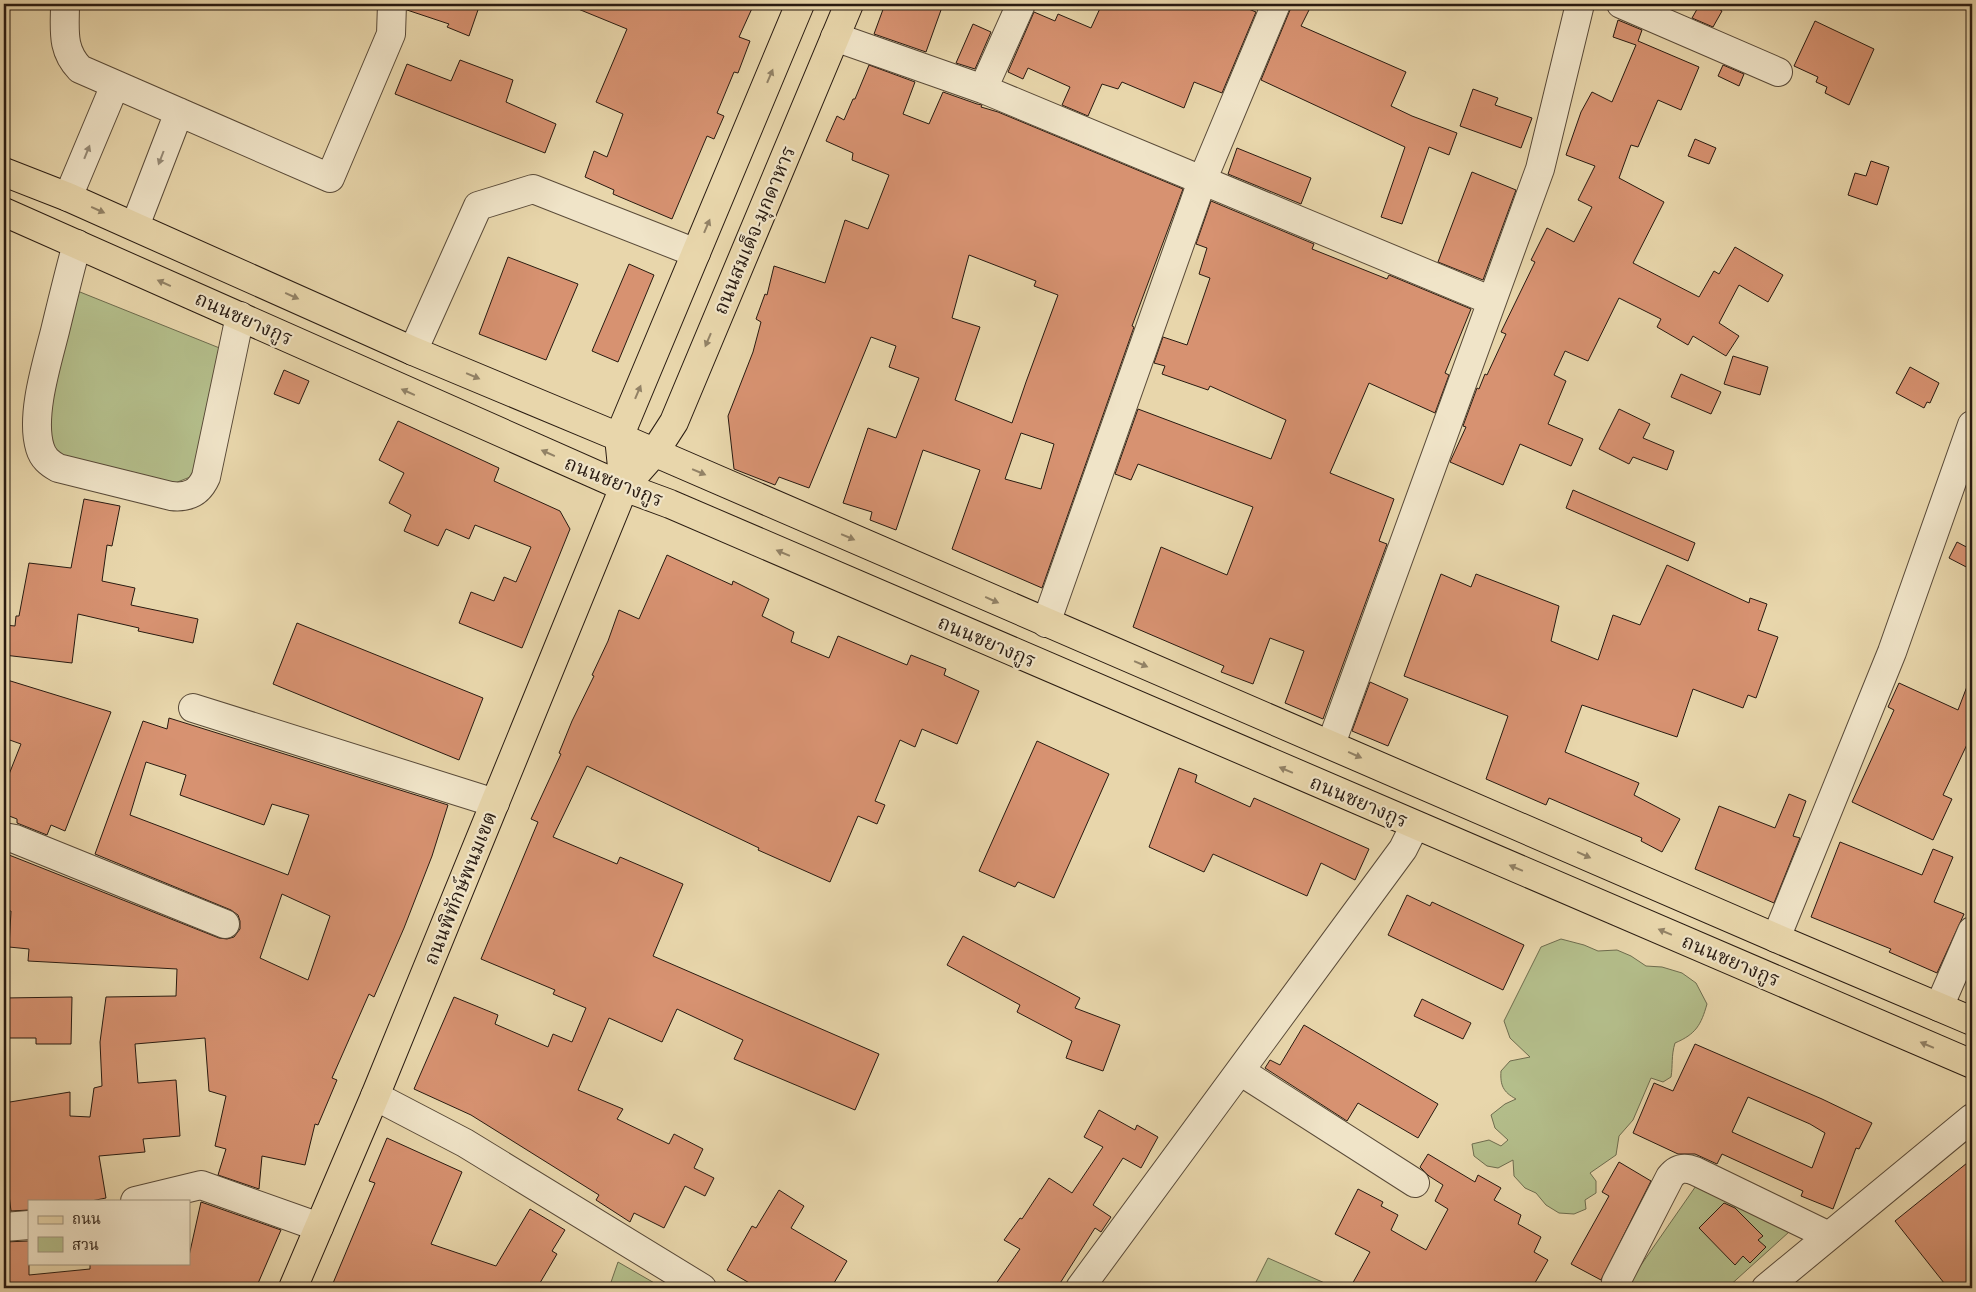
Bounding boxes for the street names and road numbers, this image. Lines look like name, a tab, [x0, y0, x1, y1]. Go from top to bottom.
street label: ถนนสมเด็จ-มุกดาหาร	[707, 142, 801, 318]
street label: ถนนชยางกูร	[191, 285, 297, 351]
street label: ถนนชยางกูร	[561, 449, 667, 513]
street label: ถนนชยางกูร	[934, 609, 1040, 673]
street label: ถนนชยางกูร	[1306, 769, 1412, 833]
street label: ถนนพิทักษ์พนมเขต	[417, 807, 503, 969]
street label: ถนนชยางกูร	[1678, 928, 1784, 992]

